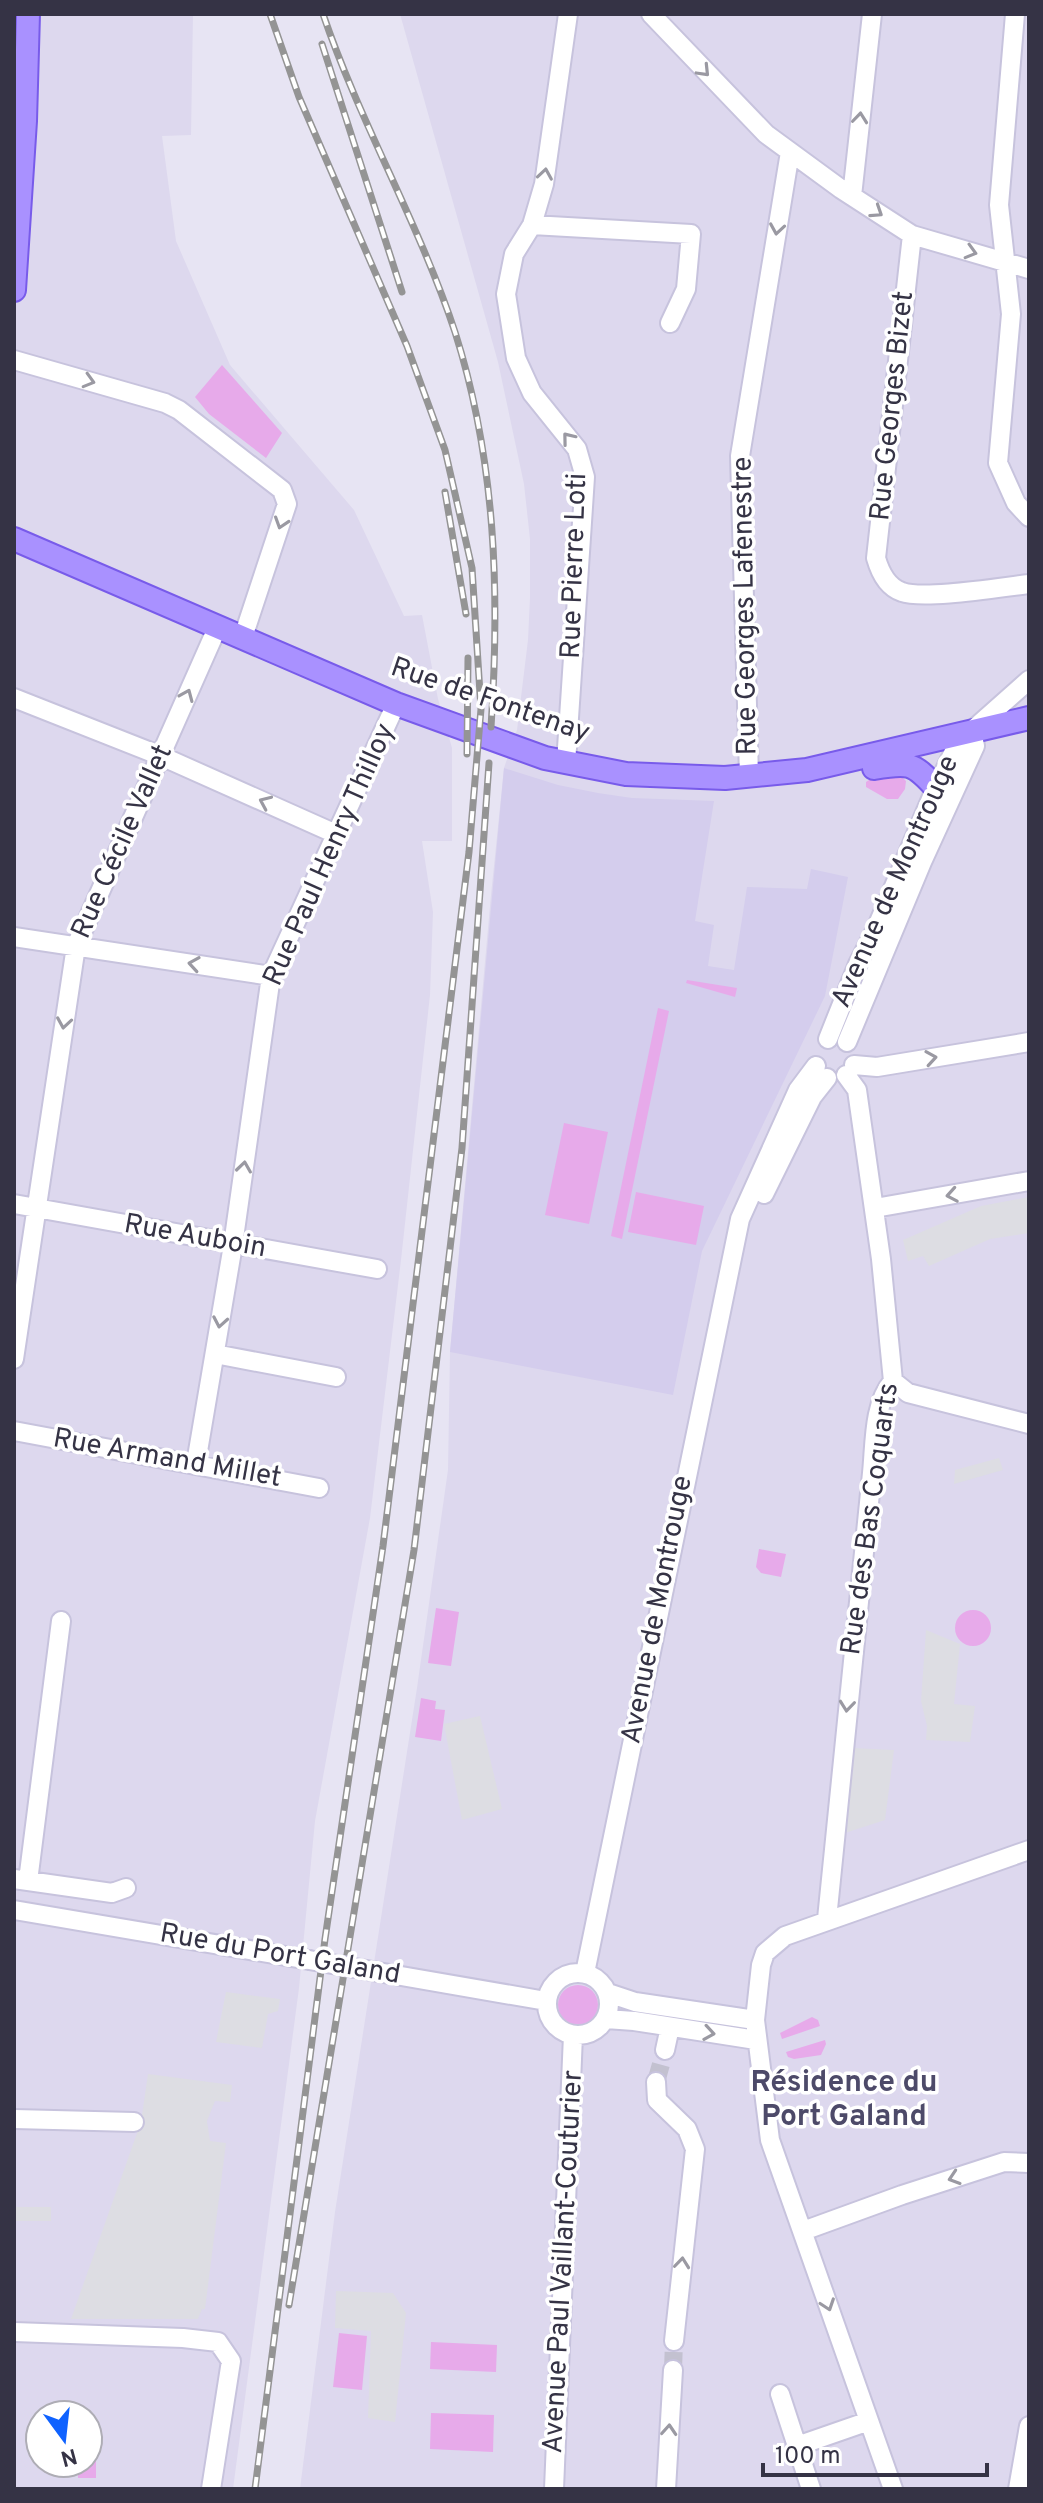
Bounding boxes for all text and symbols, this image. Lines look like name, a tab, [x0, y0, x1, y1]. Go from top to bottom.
one-way arrow	[695, 62, 710, 76]
one-way arrow	[852, 111, 869, 124]
one-way arrow	[536, 167, 553, 181]
one-way arrow	[868, 202, 882, 217]
one-way arrow	[770, 223, 787, 236]
one-way arrow	[963, 243, 977, 259]
street label: Rue Georges Bizet	[863, 289, 923, 523]
one-way arrow	[82, 372, 96, 388]
one-way arrow	[563, 432, 577, 447]
street label: Rue Georges Lafenestre	[725, 456, 767, 756]
street label: Rue Pierre Loti	[554, 472, 596, 660]
one-way arrow	[274, 516, 290, 530]
street label: Rue de Fontenay	[386, 650, 594, 752]
one-way arrow	[177, 689, 193, 704]
street label: Rue Paul Henry Thilloy	[256, 718, 404, 992]
street label: Rue Cécile Vallet	[64, 739, 182, 945]
street label: Avenue de Montrouge	[824, 750, 968, 1014]
one-way arrow	[258, 795, 273, 811]
one-way arrow	[187, 956, 201, 973]
one-way arrow	[57, 1016, 74, 1030]
one-way arrow	[924, 1050, 938, 1067]
one-way arrow	[235, 1161, 252, 1174]
one-way arrow	[945, 1185, 959, 1202]
street label: Rue Auboin	[121, 1207, 269, 1267]
one-way arrow	[212, 1315, 229, 1328]
street label: Rue des Bas Coquarts	[834, 1380, 908, 1658]
street label: Rue Armand Millet	[50, 1421, 284, 1497]
street label: Avenue de Montrouge	[614, 1473, 702, 1747]
one-way arrow	[838, 1700, 855, 1713]
street label: Rue du Port Galand	[157, 1916, 403, 1994]
one-way arrow	[702, 2024, 715, 2041]
district label: Résidence du Port Galand	[750, 2065, 938, 2136]
street label: Avenue Paul Vaillant-Couturier	[536, 2069, 592, 2455]
one-way arrow	[947, 2169, 961, 2185]
one-way arrow	[674, 2256, 691, 2269]
one-way arrow	[819, 2297, 835, 2311]
north arrow	[24, 2399, 104, 2479]
one-way arrow	[660, 2423, 677, 2436]
scale bar	[763, 2427, 987, 2477]
text: N	[57, 2441, 80, 2471]
text: 100 m	[775, 2442, 841, 2472]

